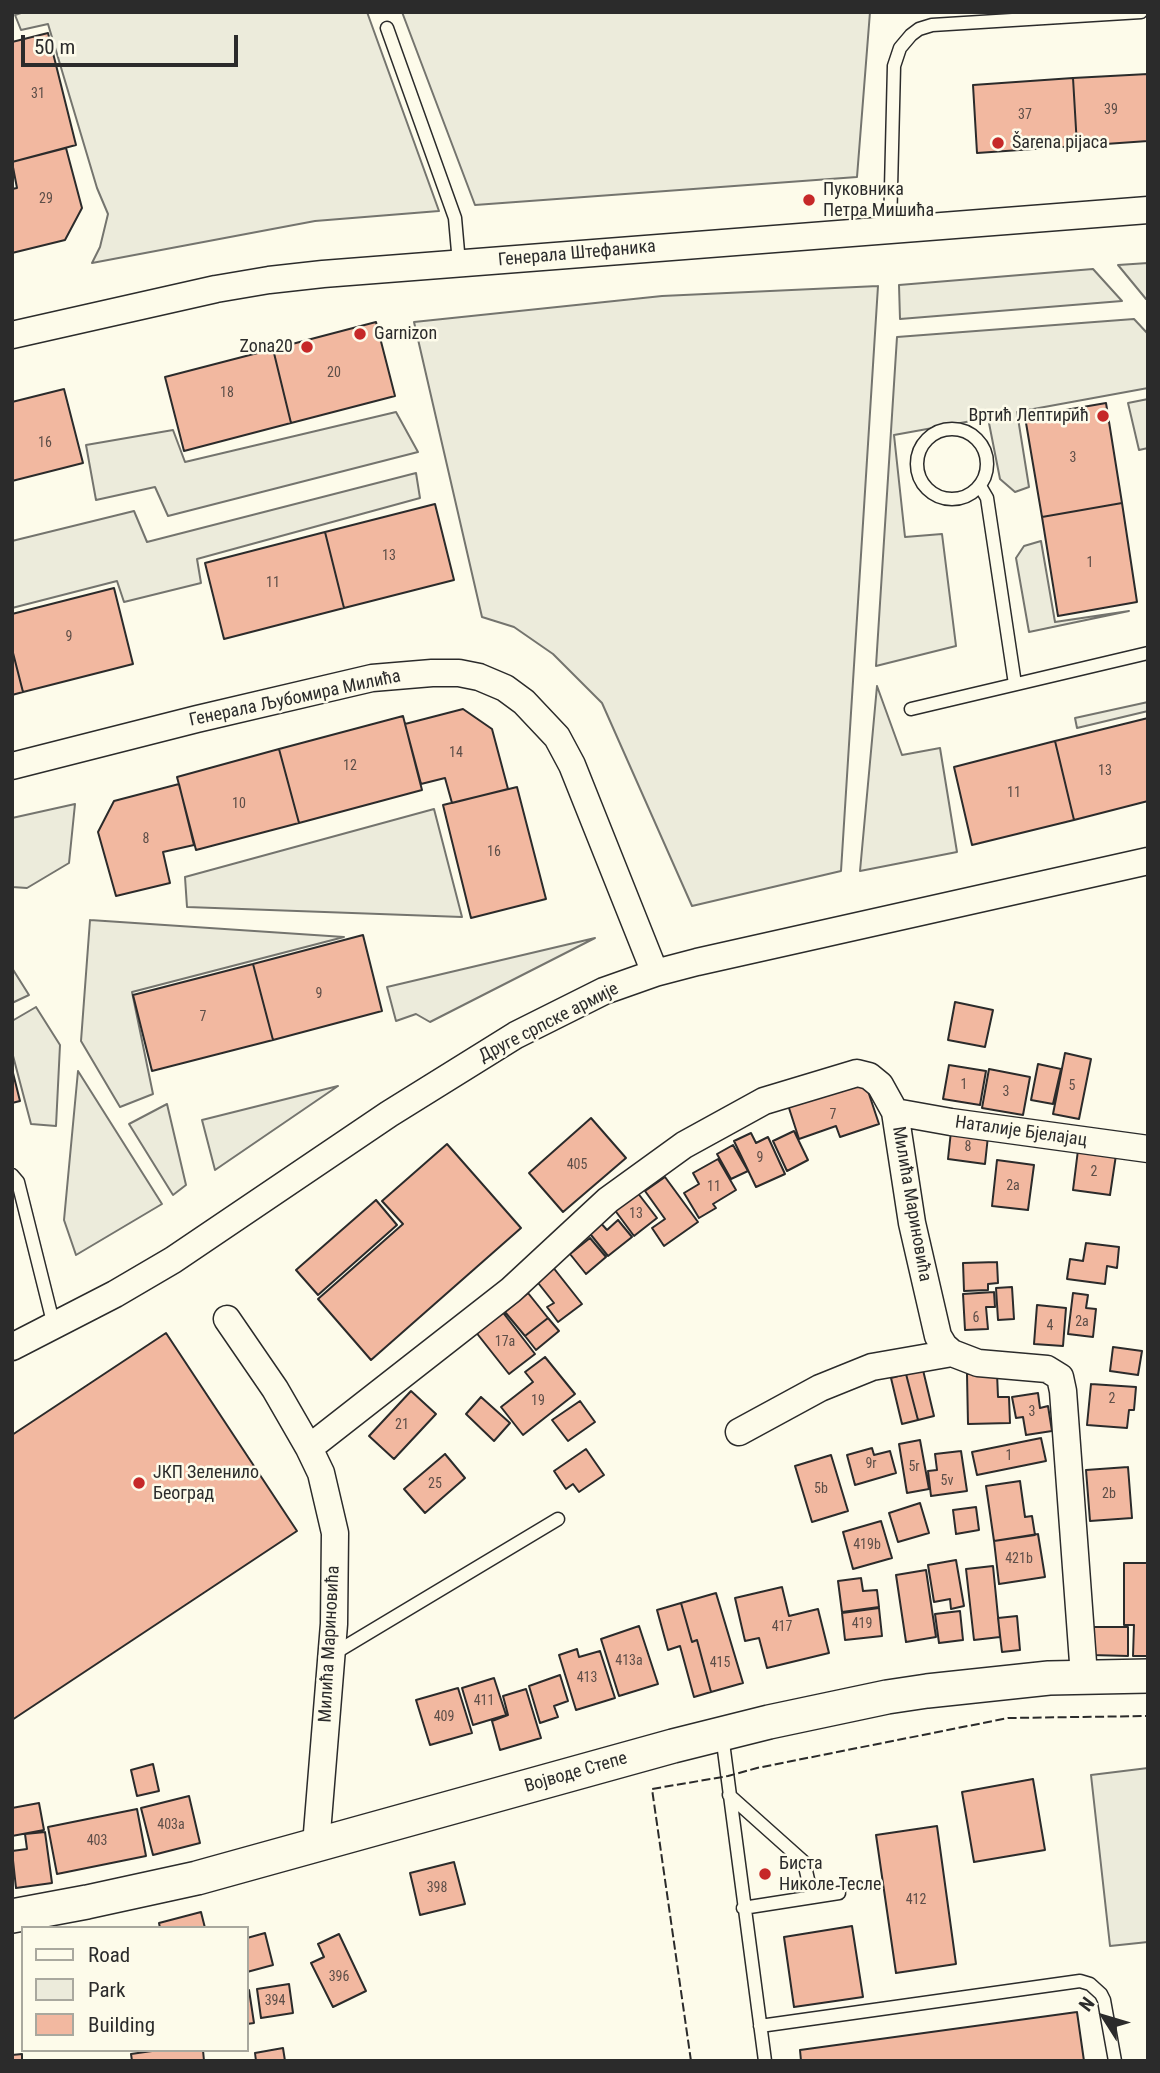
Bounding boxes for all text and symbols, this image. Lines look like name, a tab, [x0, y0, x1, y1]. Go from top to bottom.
scale bar	[24, 21, 242, 65]
text: 50 m	[34, 35, 75, 59]
house number: 31	[31, 86, 45, 102]
house number: 39	[1104, 102, 1118, 118]
house number: 37	[1018, 107, 1032, 123]
place label: Šarena pijaca	[1012, 132, 1108, 154]
marker: Šarena pijaca	[990, 135, 1006, 151]
place label: Пуковника Петра Мишића	[823, 179, 934, 222]
house number: 29	[39, 191, 53, 207]
marker: Пуковника Петра Мишића	[801, 192, 817, 208]
street label: Генерала Штефаника	[497, 236, 657, 272]
place label: Garnizon	[374, 323, 437, 345]
marker: Garnizon	[352, 326, 368, 342]
place label: Zona20	[240, 336, 293, 358]
marker: Zona20	[299, 339, 315, 355]
house number: 20	[327, 365, 341, 381]
house number: 18	[220, 385, 234, 401]
place label: Вртић Лептирић	[969, 405, 1089, 427]
marker: Вртић Лептирић	[1095, 408, 1111, 424]
house number: 16	[38, 435, 52, 451]
house number: 3	[1070, 450, 1076, 466]
house number: 13	[382, 548, 396, 564]
house number: 1	[1087, 555, 1093, 571]
house number: 11	[266, 575, 280, 591]
house number: 9	[66, 629, 72, 645]
street label: Генерала Љубомира Милића	[187, 666, 403, 732]
house number: 14	[449, 745, 463, 761]
house number: 12	[343, 758, 357, 774]
house number: 13	[1098, 763, 1112, 779]
house number: 11	[1007, 785, 1021, 801]
house number: 10	[232, 796, 246, 812]
house number: 8	[143, 831, 149, 847]
house number: 16	[487, 844, 501, 860]
street label: Друге српске армије	[476, 978, 622, 1068]
house number: 9	[316, 986, 322, 1002]
house number: 7	[200, 1009, 206, 1025]
house number: 1	[961, 1077, 967, 1093]
house number: 5	[1069, 1078, 1075, 1094]
house number: 3	[1003, 1084, 1009, 1100]
house number: 7	[830, 1107, 836, 1123]
street label: Наталије Бјелајац	[954, 1112, 1088, 1152]
street label: Милића Мариновића	[887, 1125, 935, 1283]
house number: 8	[965, 1139, 971, 1155]
house number: 9	[757, 1150, 763, 1166]
house number: 405	[567, 1157, 587, 1173]
house number: 2	[1091, 1164, 1097, 1180]
house number: 2a	[1006, 1178, 1020, 1194]
house number: 11	[707, 1179, 721, 1195]
house number: 13	[629, 1206, 643, 1222]
house number: 6	[973, 1310, 979, 1326]
house number: 2a	[1075, 1314, 1089, 1330]
house number: 4	[1047, 1318, 1053, 1334]
house number: 17a	[495, 1334, 515, 1350]
house number: 2	[1109, 1391, 1115, 1407]
house number: 19	[531, 1393, 545, 1409]
house number: 3	[1029, 1404, 1035, 1420]
house number: 21	[395, 1417, 409, 1433]
house number: 1	[1006, 1448, 1012, 1464]
house number: 9r	[865, 1456, 877, 1472]
house number: 5r	[908, 1459, 920, 1475]
place label: ЈКП Зеленило Београд	[153, 1462, 259, 1504]
house number: 5v	[941, 1473, 953, 1489]
marker: ЈКП Зеленило Београд	[131, 1475, 147, 1491]
house number: 25	[428, 1476, 442, 1492]
house number: 5b	[814, 1481, 828, 1497]
house number: 2b	[1102, 1486, 1116, 1502]
house number: 419b	[853, 1537, 881, 1553]
house number: 421b	[1005, 1551, 1033, 1567]
street label: Милића Мариновића	[315, 1565, 345, 1723]
house number: 419	[852, 1616, 872, 1632]
house number: 417	[772, 1619, 792, 1635]
house number: 413a	[615, 1653, 643, 1669]
house number: 415	[710, 1655, 730, 1671]
house number: 413	[577, 1670, 597, 1686]
house number: 411	[474, 1693, 494, 1709]
house number: 409	[434, 1709, 454, 1725]
street label: Војводе Степе	[522, 1748, 630, 1798]
house number: 403a	[157, 1817, 185, 1833]
house number: 403	[87, 1833, 107, 1849]
place label: Биста Николе Тесле	[779, 1853, 881, 1896]
marker: Биста Николе Тесле	[757, 1866, 773, 1882]
house number: 398	[427, 1880, 447, 1896]
house number: 412	[906, 1892, 926, 1908]
legend	[21, 1926, 248, 2052]
text: Road	[88, 1943, 130, 1967]
house number: 396	[329, 1969, 349, 1985]
text: Park	[88, 1978, 125, 2002]
north arrow	[1069, 1982, 1139, 2052]
text: N	[1074, 1992, 1100, 2016]
house number: 394	[265, 1993, 285, 2009]
text: Building	[88, 2013, 155, 2037]

